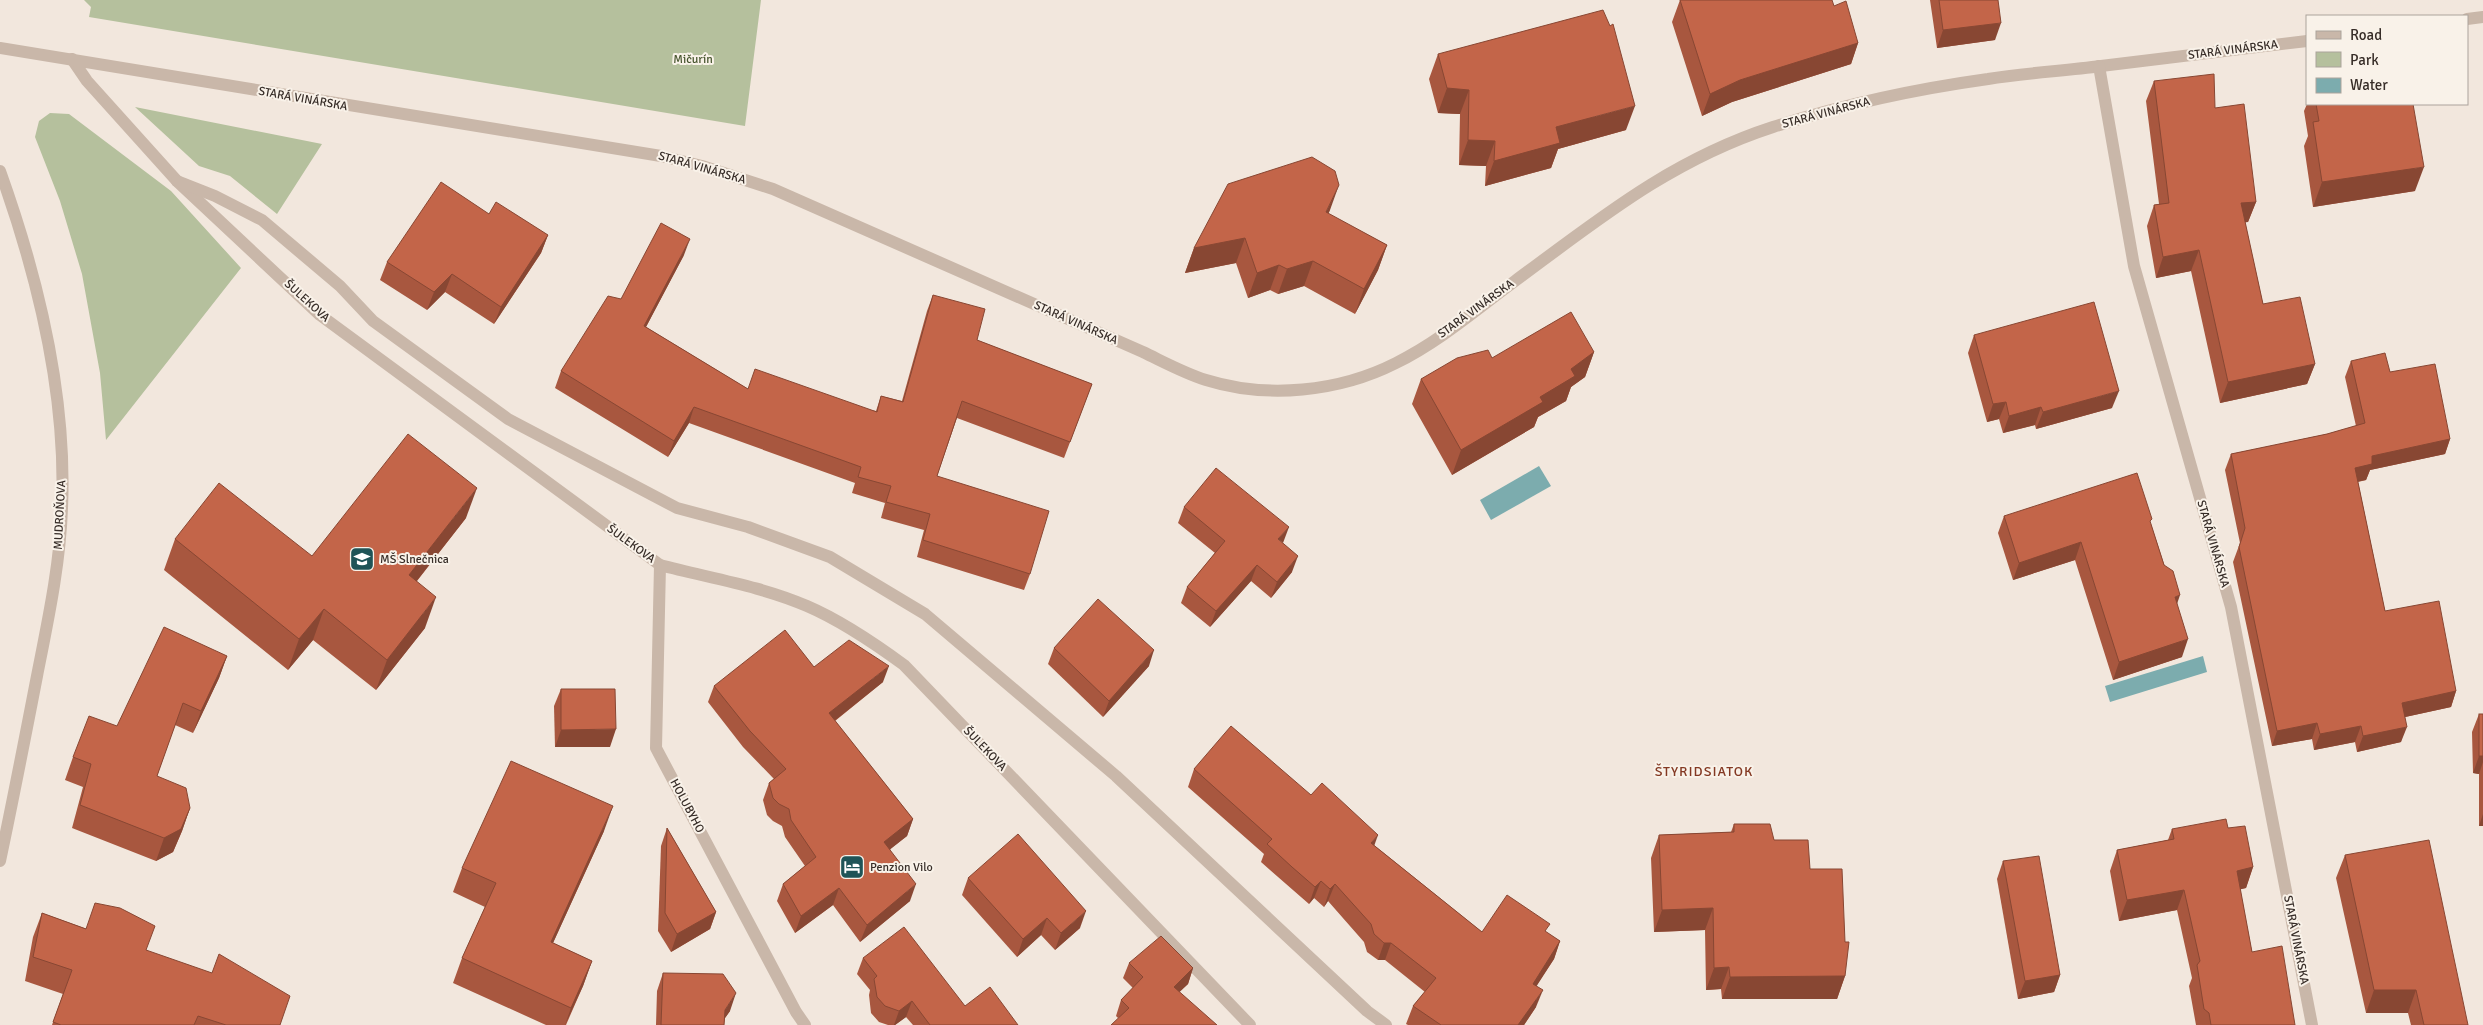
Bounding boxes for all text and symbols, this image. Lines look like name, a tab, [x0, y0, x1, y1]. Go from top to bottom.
legend	[2306, 15, 2468, 105]
text: Road	[2350, 26, 2382, 44]
street label: STARÁ VINÁRSKA	[2187, 37, 2279, 63]
text: Park	[2350, 51, 2379, 69]
park label: Mičurín	[673, 52, 713, 67]
text: Water	[2350, 76, 2388, 94]
street label: STARÁ VINÁRSKA	[257, 84, 349, 114]
street label: STARÁ VINÁRSKA	[1780, 94, 1872, 132]
street label: STARÁ VINÁRSKA	[657, 148, 748, 188]
street label: STARÁ VINÁRSKA	[1435, 276, 1517, 342]
street label: ŠULEKOVA	[281, 277, 333, 326]
street label: STARÁ VINÁRSKA	[1032, 298, 1121, 348]
street label: MUDROŇOVA	[51, 479, 69, 550]
street label: STARÁ VINÁRSKA	[2193, 499, 2233, 590]
street label: ŠULEKOVA	[604, 521, 659, 567]
school or university icon: MŠ Slnečnica	[349, 546, 375, 572]
place label: MŠ Slnečnica	[380, 552, 449, 567]
street label: ŠULEKOVA	[960, 724, 1010, 775]
district label: ŠTYRIDSIATOK	[1655, 763, 1753, 780]
street label: HOLUBYHO	[667, 776, 708, 836]
hotel icon: Penzion Vilo	[839, 854, 865, 880]
place label: Penzion Vilo	[870, 860, 933, 875]
street label: STARÁ VINÁRSKA	[2280, 894, 2312, 986]

